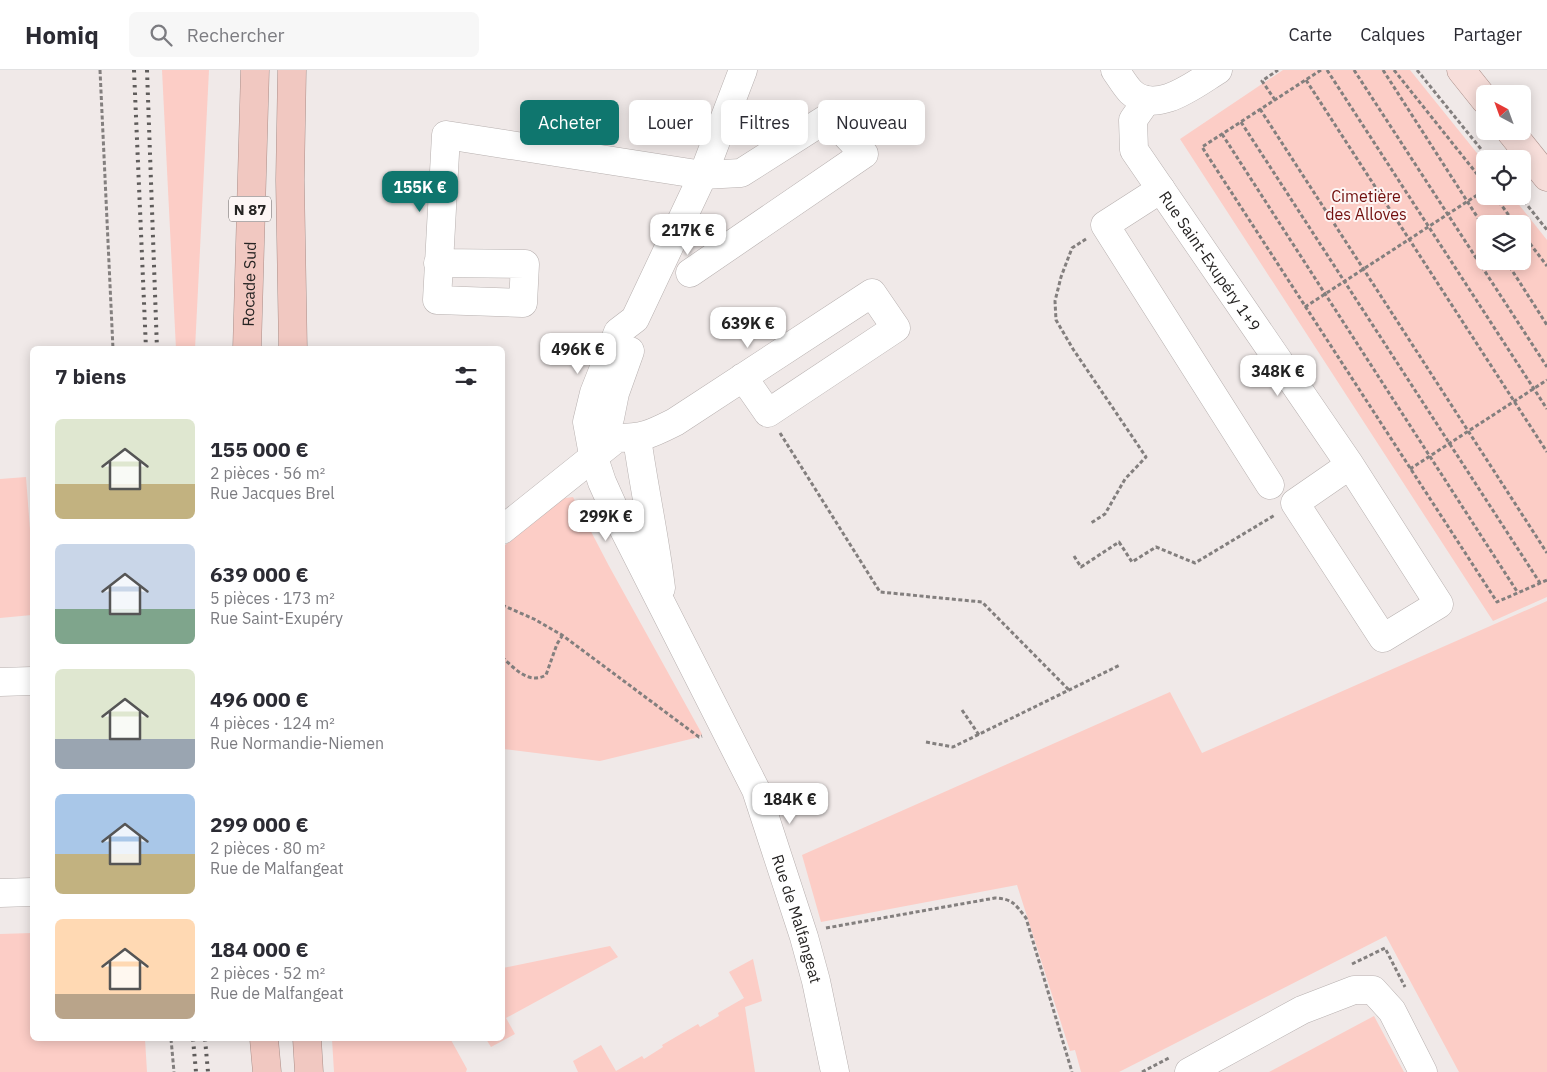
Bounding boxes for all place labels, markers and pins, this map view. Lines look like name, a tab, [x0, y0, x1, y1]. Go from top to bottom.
pin: 155K €	[379, 170, 461, 213]
pin: 217K €	[647, 214, 729, 256]
pin: 639K €	[707, 306, 789, 349]
pin: 496K €	[537, 332, 619, 375]
pin: 348K €	[1237, 354, 1319, 397]
pin: 299K €	[565, 500, 647, 542]
pin: 184K €	[749, 782, 831, 825]

